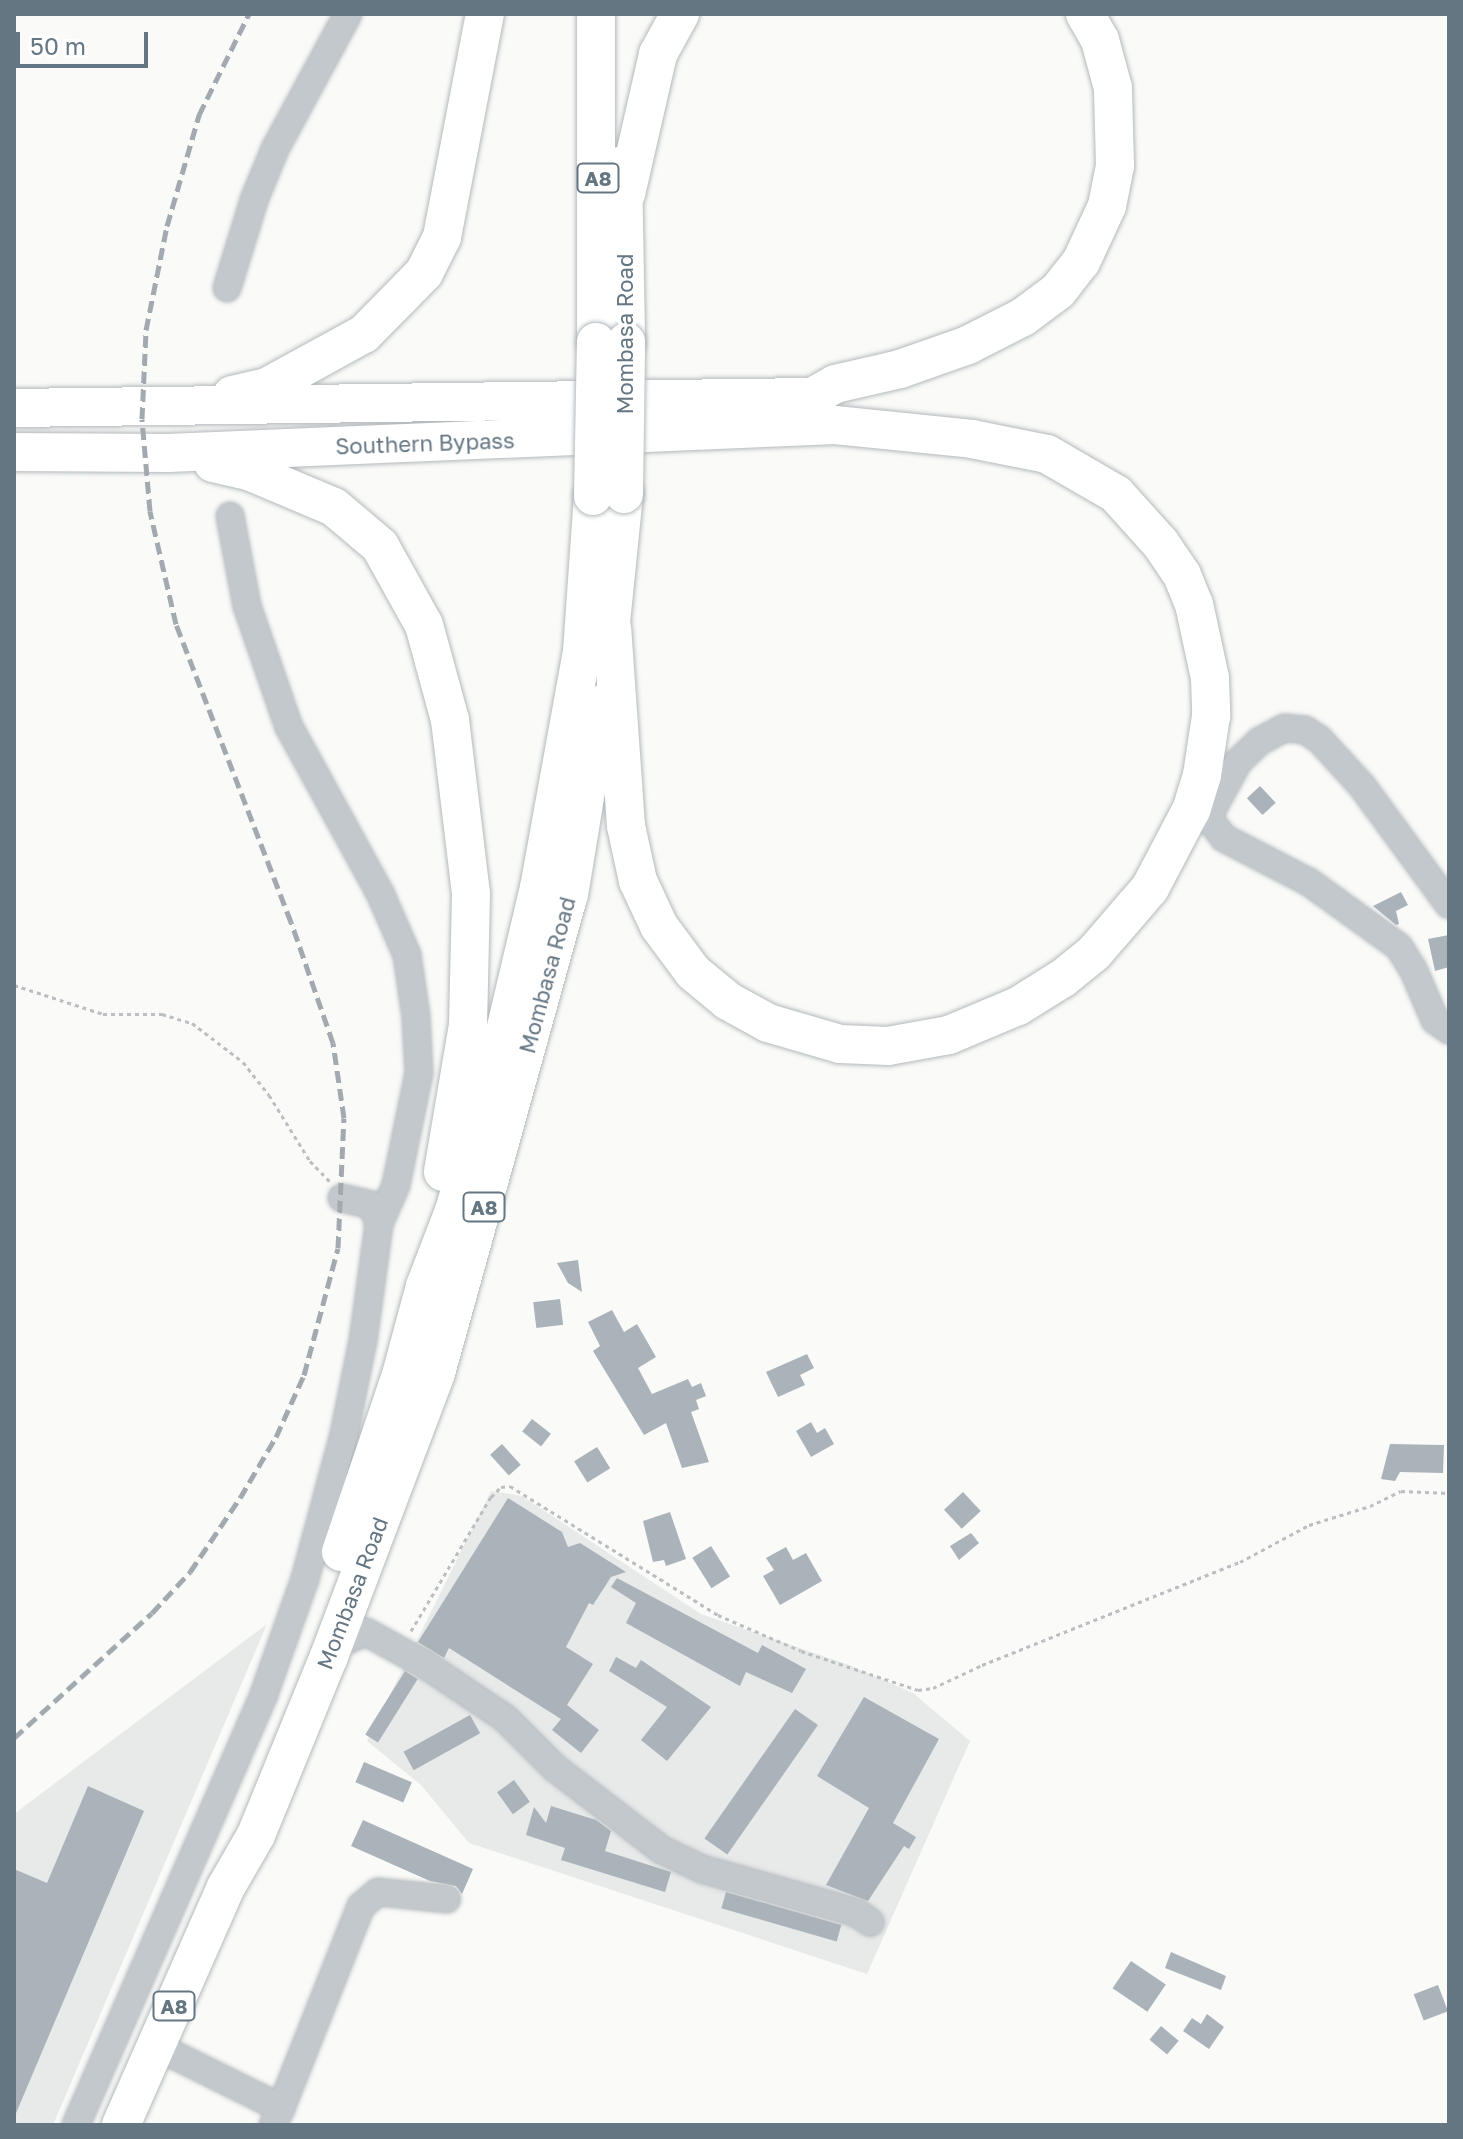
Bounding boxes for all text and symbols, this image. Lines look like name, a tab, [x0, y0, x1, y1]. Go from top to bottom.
scale bar	[20, 16, 152, 66]
text: 50 m	[30, 31, 86, 60]
road number: A8	[576, 162, 620, 194]
street label: Mombasa Road	[612, 253, 638, 415]
street label: Southern Bypass	[335, 427, 515, 459]
street label: Mombasa Road	[513, 894, 581, 1056]
road number: A8	[462, 1191, 506, 1223]
street label: Mombasa Road	[311, 1513, 393, 1673]
road number: A8	[152, 1990, 196, 2022]

